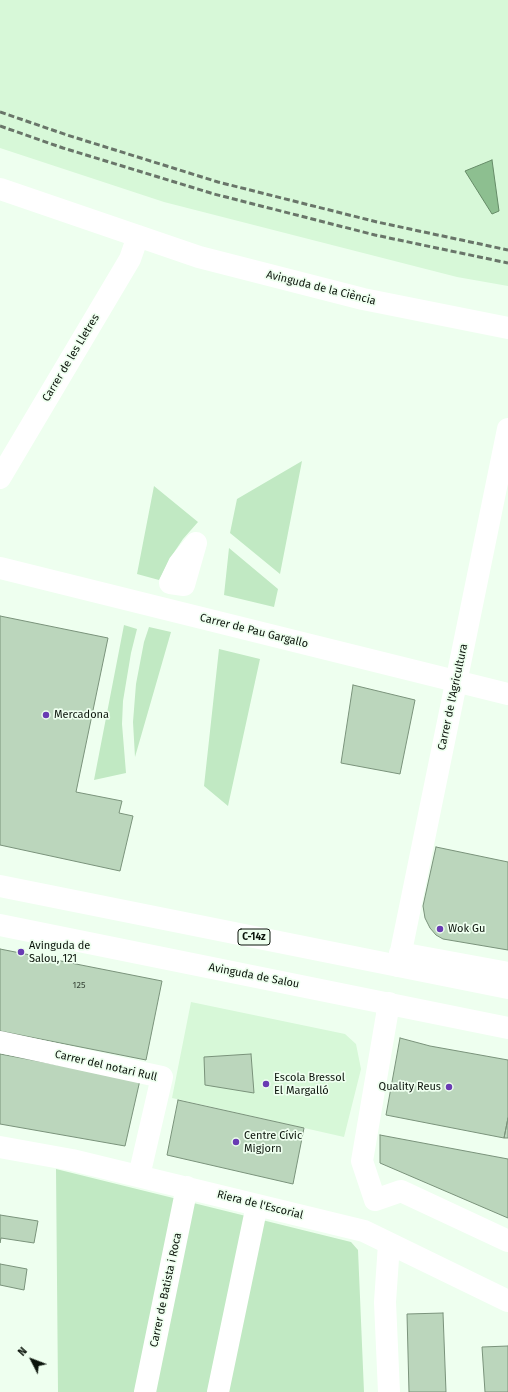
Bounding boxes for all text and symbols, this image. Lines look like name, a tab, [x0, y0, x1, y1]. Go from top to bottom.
street label: Avinguda de la Ciència	[265, 268, 377, 308]
street label: Carrer de les Lletres	[40, 312, 102, 404]
street label: Carrer de Pau Gargallo	[198, 611, 310, 651]
street label: Carrer de l'Agricultura	[435, 643, 471, 751]
place label: Mercadona	[54, 708, 109, 722]
marker: Mercadona	[41, 710, 51, 720]
place label: Wok Gu	[448, 922, 485, 936]
marker: Wok Gu	[435, 924, 445, 934]
road number: C-14z	[238, 929, 270, 945]
place label: Avinguda de Salou, 121	[29, 939, 90, 965]
marker: Avinguda de Salou, 121	[16, 947, 26, 957]
street label: Avinguda de Salou	[208, 961, 300, 991]
house number: 125	[73, 980, 85, 990]
street label: Carrer del notari Rull	[54, 1048, 158, 1084]
place label: Escola Bressol El Margalló	[274, 1071, 345, 1097]
marker: Escola Bressol El Margalló	[261, 1079, 271, 1089]
place label: Quality Reus	[379, 1080, 441, 1094]
marker: Quality Reus	[444, 1082, 454, 1092]
place label: Centre Cívic Migjorn	[244, 1129, 302, 1155]
marker: Centre Cívic Migjorn	[231, 1137, 241, 1147]
street label: Riera de l'Escorial	[216, 1188, 304, 1222]
street label: Carrer de Batista i Roca	[147, 1232, 185, 1348]
north arrow	[12, 1340, 52, 1380]
text: N	[15, 1345, 30, 1359]

